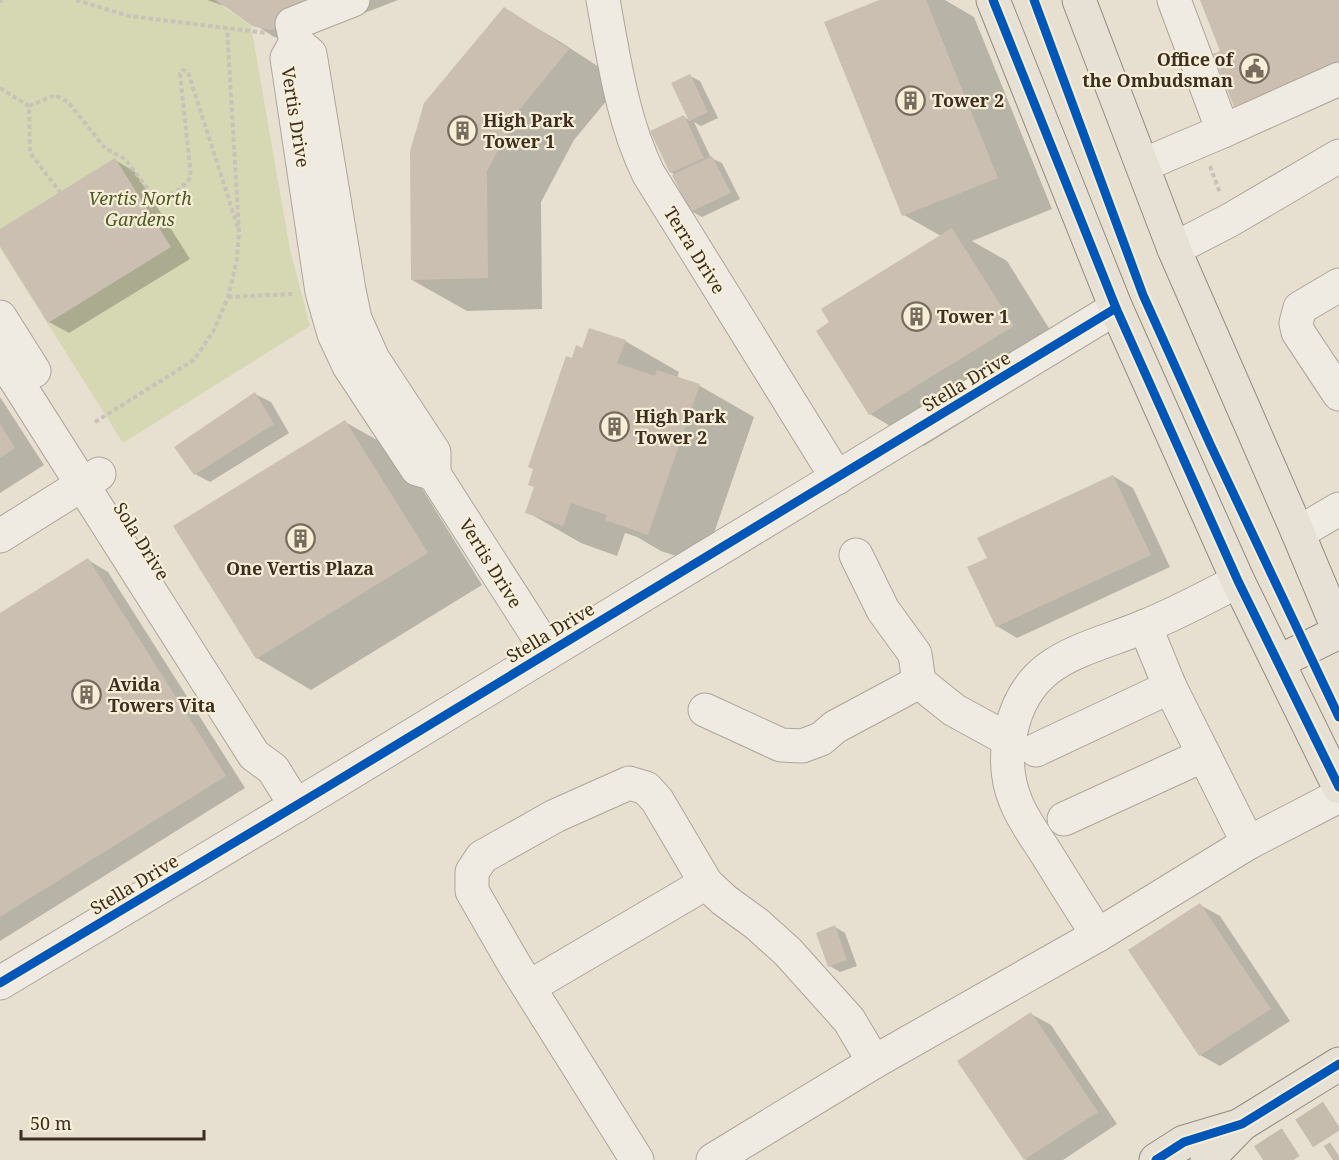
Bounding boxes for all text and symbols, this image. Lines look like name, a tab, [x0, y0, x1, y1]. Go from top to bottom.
place label: Office of the Ombudsman	[1082, 47, 1235, 92]
public building icon: Office of the Ombudsman	[1238, 53, 1270, 85]
street label: Vertis Drive	[276, 65, 316, 169]
building icon: Tower 2	[895, 84, 927, 116]
place label: Tower 2	[932, 88, 1004, 112]
place label: High Park Tower 1	[483, 108, 575, 153]
building icon: High Park Tower 1	[446, 114, 478, 146]
park label: Vertis North Gardens	[88, 186, 192, 231]
street label: Terra Drive	[659, 202, 731, 298]
building icon: Tower 1	[900, 300, 932, 332]
place label: Tower 1	[937, 304, 1009, 328]
street label: Stella Drive	[917, 345, 1015, 417]
place label: High Park Tower 2	[635, 404, 727, 449]
building icon: High Park Tower 2	[598, 410, 630, 442]
street label: Sola Drive	[109, 497, 175, 585]
street label: Vertis Drive	[454, 514, 528, 612]
building icon: One Vertis Plaza	[284, 523, 316, 555]
place label: One Vertis Plaza	[226, 556, 374, 580]
street label: Stella Drive	[501, 596, 599, 668]
place label: Avida Towers Vita	[108, 672, 216, 717]
building icon: Avida Towers Vita	[71, 678, 103, 710]
street label: Stella Drive	[85, 848, 183, 920]
scale bar	[21, 1103, 204, 1141]
text: 50 m	[30, 1111, 72, 1135]

